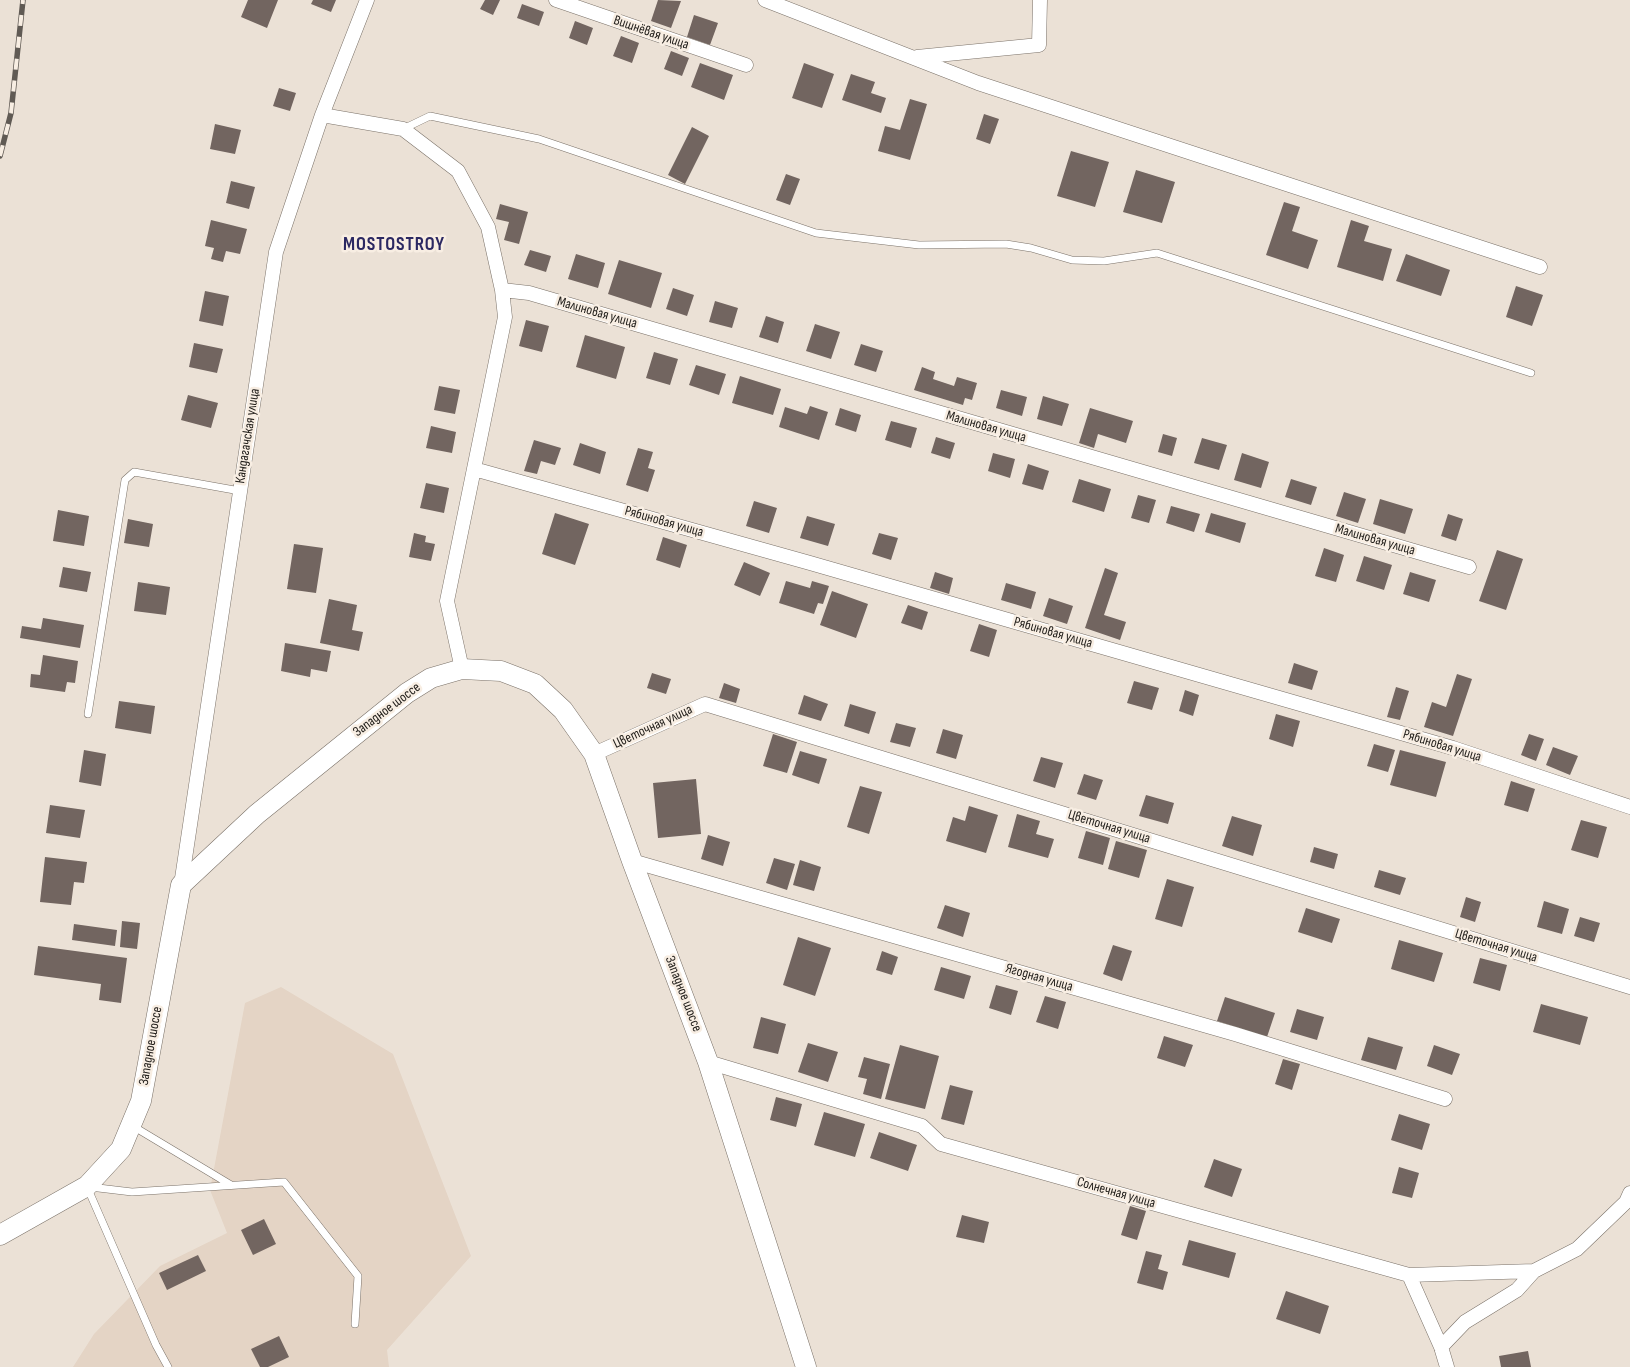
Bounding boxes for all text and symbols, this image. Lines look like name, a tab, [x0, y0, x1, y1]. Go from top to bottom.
street label: Вишнёвая улица	[611, 12, 691, 54]
district label: MOSTOSTROY	[342, 234, 446, 256]
street label: Малиновая улица	[555, 294, 639, 332]
street label: Кандагачская улица	[232, 387, 264, 485]
street label: Малиновая улица	[944, 408, 1028, 446]
street label: Рябиновая улица	[623, 503, 705, 541]
street label: Малиновая улица	[1333, 521, 1417, 559]
street label: Рябиновая улица	[1012, 614, 1094, 652]
street label: Западное шоссе	[350, 679, 424, 741]
street label: Цветочная улица	[611, 701, 695, 753]
street label: Рябиновая улица	[1401, 726, 1483, 766]
street label: Цветочная улица	[1066, 807, 1152, 847]
street label: Цветочная улица	[1453, 926, 1539, 966]
street label: Западное шоссе	[661, 954, 705, 1034]
street label: Ягодная улица	[1003, 960, 1075, 996]
street label: Западное шоссе	[136, 1005, 166, 1087]
street label: Солнечная улица	[1075, 1174, 1157, 1212]

